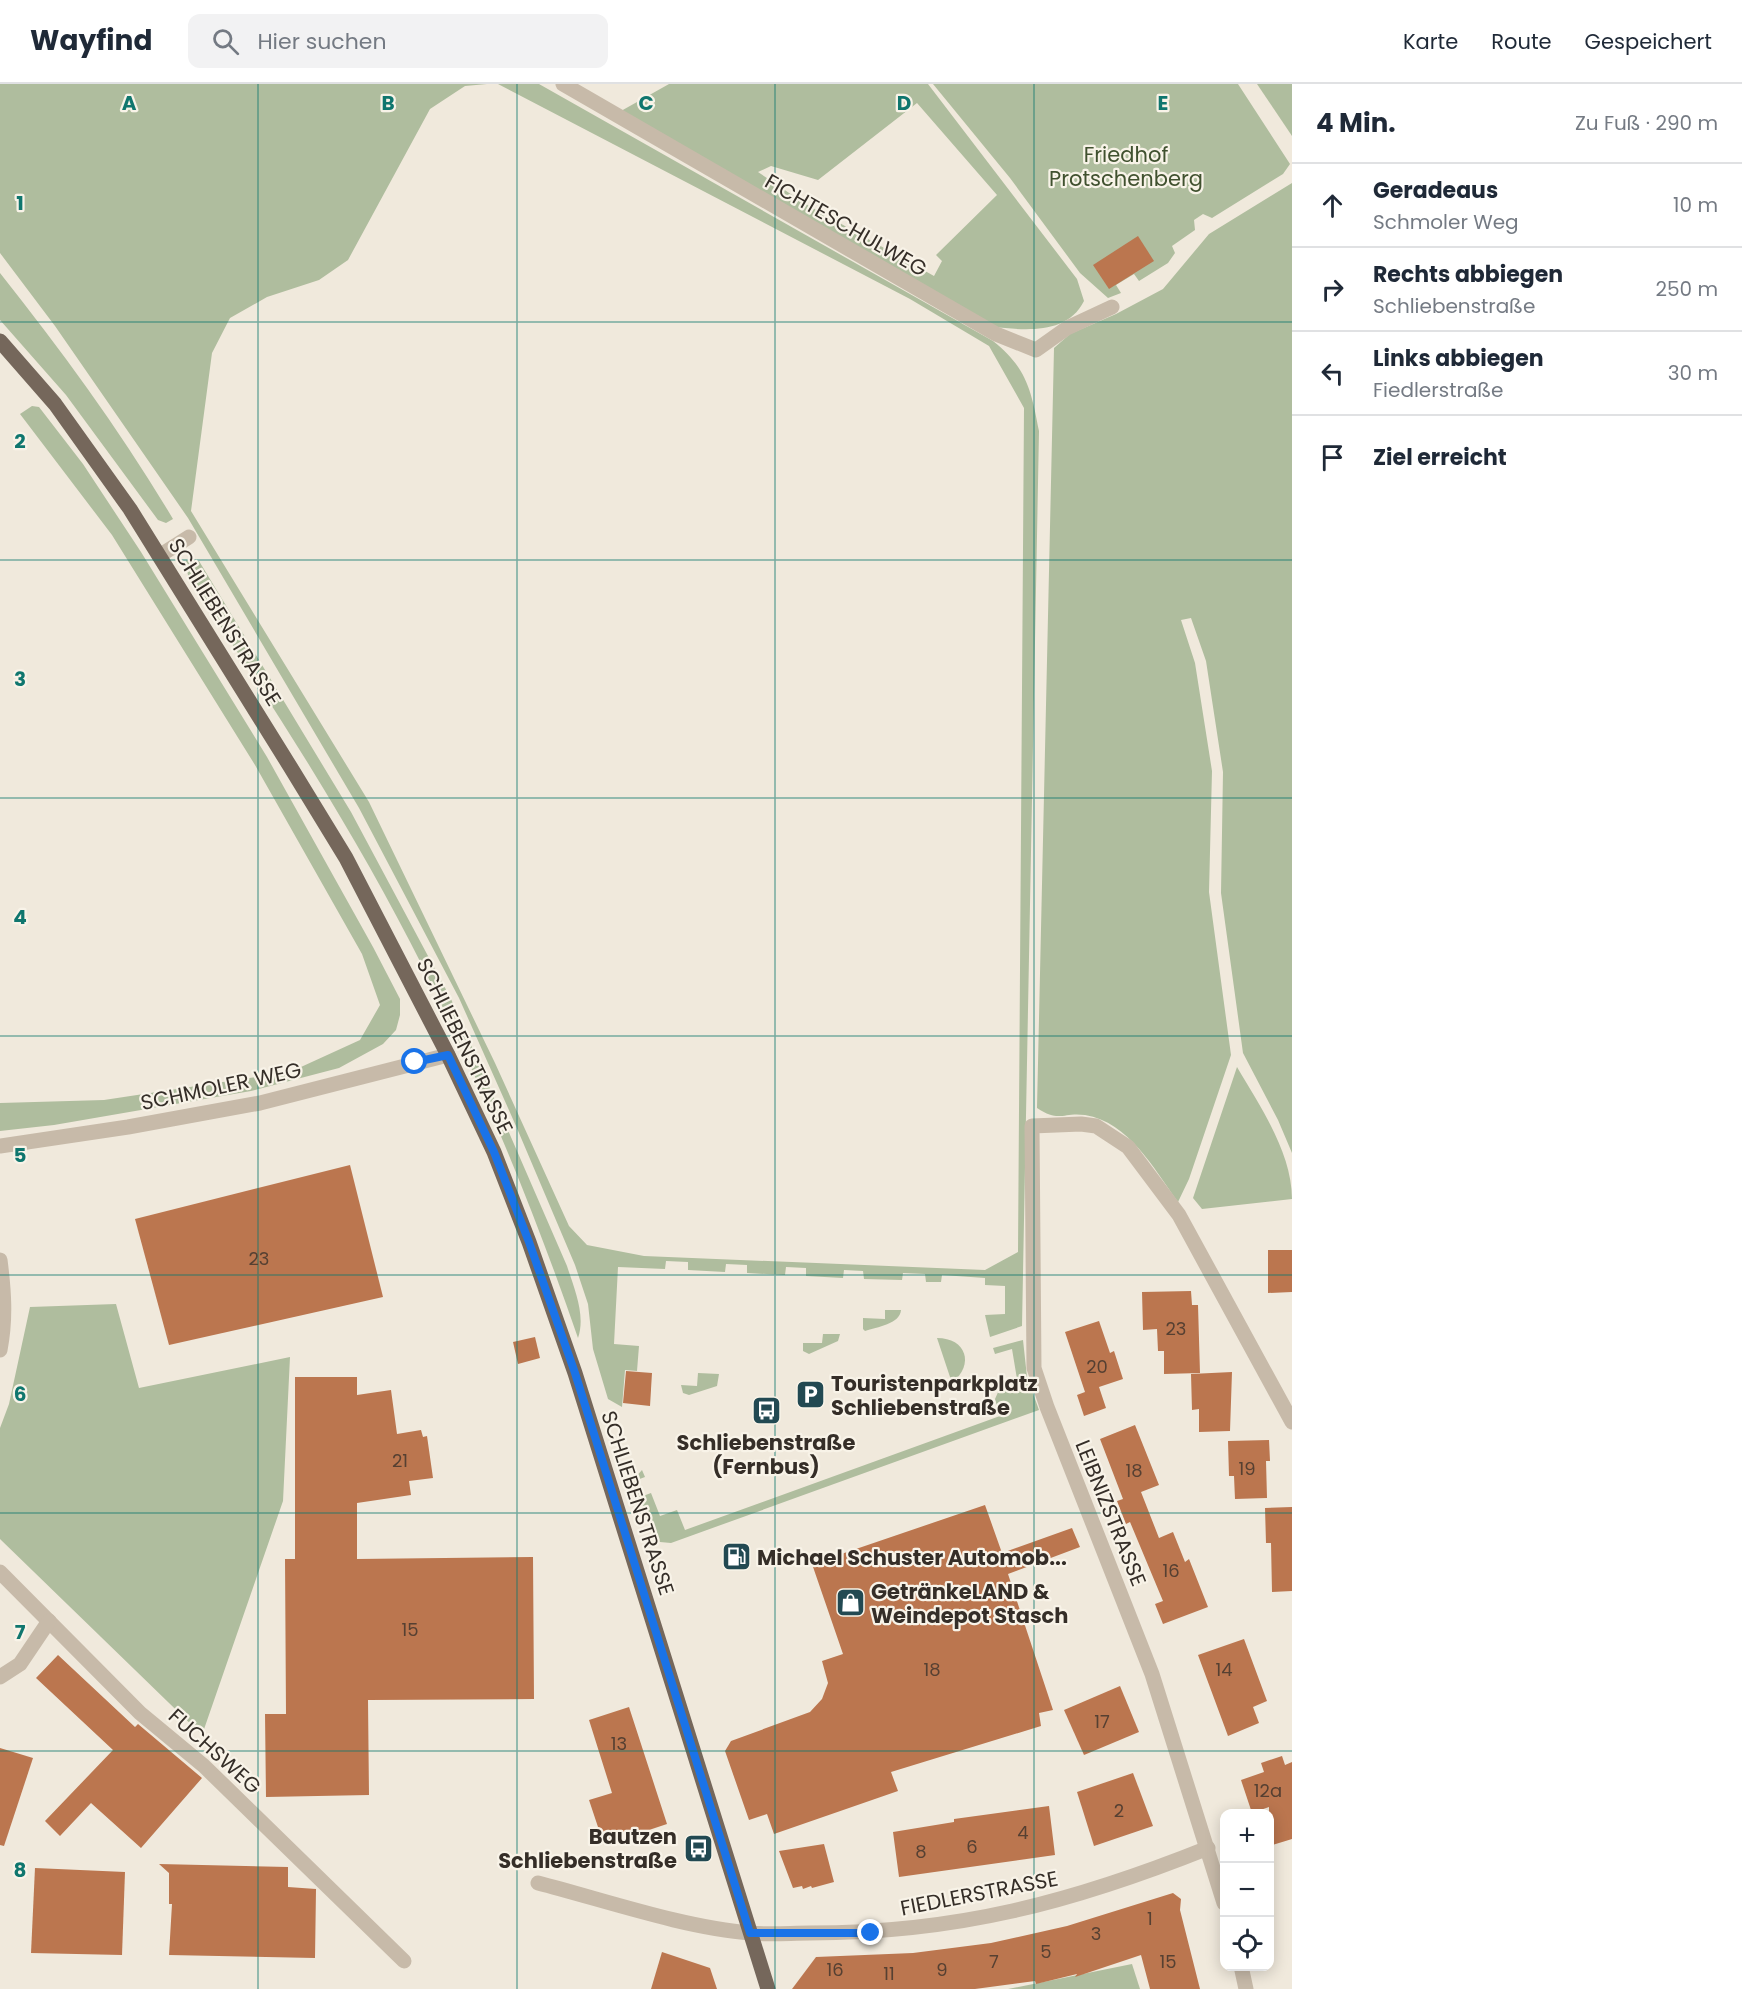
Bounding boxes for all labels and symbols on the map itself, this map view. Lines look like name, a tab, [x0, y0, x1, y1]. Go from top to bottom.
text: A	[122, 89, 137, 117]
text: B	[381, 89, 395, 117]
text: C	[638, 89, 654, 117]
text: D	[897, 89, 911, 117]
text: E	[1158, 89, 1168, 117]
park label: Friedhof Protschenberg	[1049, 140, 1203, 193]
street label: FICHTESCHULWEG	[760, 167, 932, 283]
text: 1	[16, 189, 24, 217]
text: 2	[14, 427, 26, 455]
street label: SCHLIEBENSTRASSE	[162, 533, 288, 711]
text: 3	[14, 665, 26, 693]
text: 4	[13, 903, 27, 931]
street label: SCHLIEBENSTRASSE	[410, 953, 520, 1139]
route start	[401, 1048, 427, 1074]
street label: SCHMOLER WEG	[138, 1055, 304, 1117]
text: 5	[14, 1141, 27, 1169]
house number: 23	[249, 1246, 269, 1271]
house number: 23	[1166, 1316, 1186, 1341]
house number: 20	[1086, 1354, 1108, 1379]
place label: Touristenparkplatz Schliebenstraße	[831, 1369, 1038, 1422]
parking icon: Touristenparkplatz Schliebenstraße	[794, 1379, 826, 1411]
text: 6	[14, 1380, 26, 1408]
bus stop icon: Schliebenstraße (Fernbus)	[750, 1395, 782, 1427]
street label: SCHLIEBENSTRASSE	[594, 1407, 682, 1599]
place label: Schliebenstraße (Fernbus)	[677, 1428, 855, 1481]
street label: LEIBNIZSTRASSE	[1068, 1436, 1154, 1590]
house number: 21	[392, 1448, 408, 1473]
house number: 19	[1238, 1456, 1256, 1481]
house number: 18	[1125, 1458, 1143, 1483]
fuel station icon: Michael Schuster Automob...	[720, 1541, 752, 1573]
place label: Michael Schuster Automob...	[757, 1543, 1067, 1572]
house number: 16	[1162, 1558, 1180, 1583]
place label: GetränkeLAND & Weindepot Stasch	[871, 1577, 1068, 1630]
shop icon: GetränkeLAND & Weindepot Stasch	[834, 1587, 866, 1619]
house number: 15	[401, 1617, 419, 1642]
text: 7	[15, 1618, 26, 1646]
house number: 18	[923, 1657, 941, 1682]
house number: 14	[1215, 1657, 1233, 1682]
street label: FUCHSWEG	[162, 1702, 268, 1800]
house number: 17	[1094, 1709, 1110, 1734]
house number: 13	[611, 1731, 627, 1756]
house number: 12a	[1254, 1778, 1282, 1803]
house number: 2	[1114, 1798, 1124, 1823]
house number: 4	[1017, 1820, 1029, 1845]
place label: Bautzen Schliebenstraße	[498, 1822, 677, 1875]
bus stop icon: Bautzen Schliebenstraße	[682, 1832, 714, 1864]
house number: 6	[966, 1834, 978, 1859]
house number: 8	[915, 1839, 927, 1864]
text: 8	[14, 1856, 26, 1884]
street label: FIEDLERSTRASSE	[898, 1863, 1060, 1923]
house number: 1	[1147, 1906, 1153, 1931]
route end	[857, 1919, 883, 1945]
house number: 3	[1091, 1921, 1101, 1946]
house number: 5	[1040, 1939, 1052, 1964]
house number: 7	[989, 1949, 999, 1974]
house number: 15	[1159, 1949, 1177, 1974]
house number: 16	[826, 1957, 844, 1982]
house number: 9	[936, 1957, 948, 1982]
house number: 11	[883, 1961, 895, 1986]

